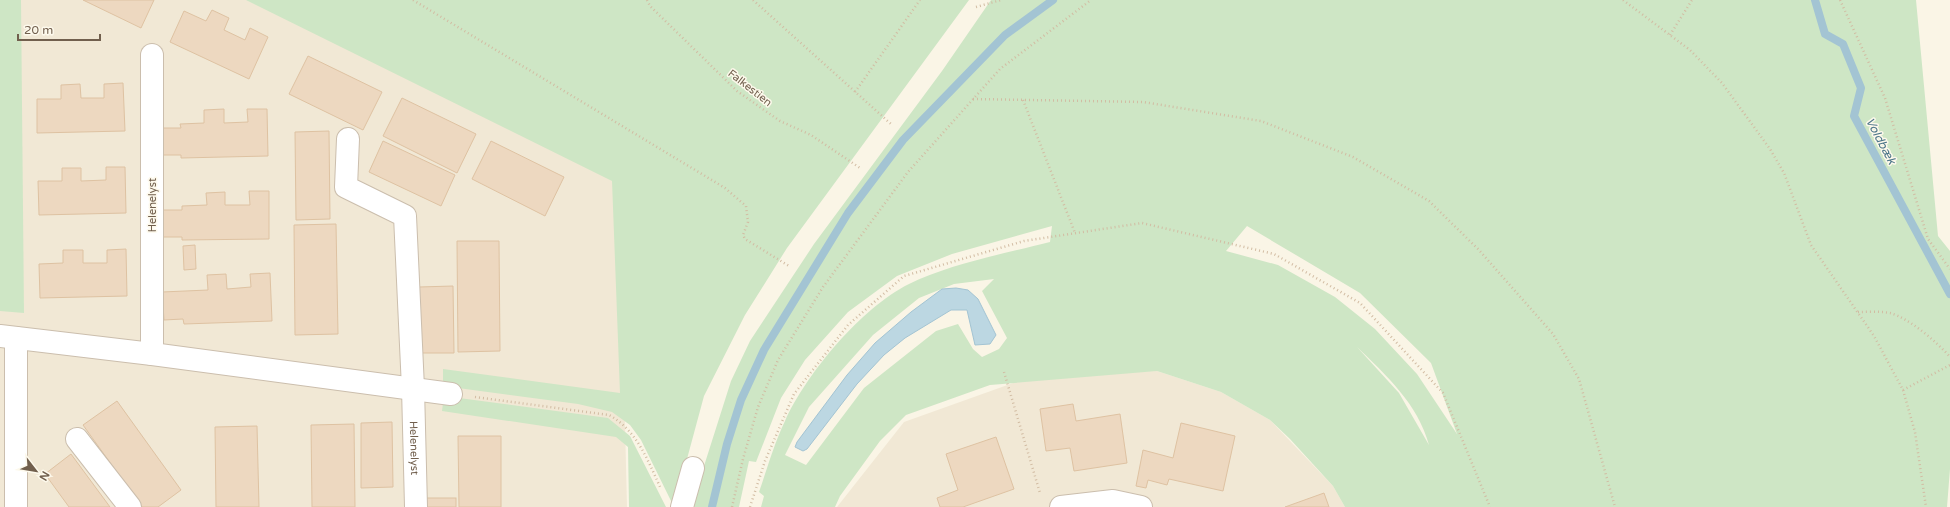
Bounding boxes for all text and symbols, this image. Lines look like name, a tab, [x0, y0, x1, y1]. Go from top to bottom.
scale bar	[18, 16, 100, 42]
text: 20 m	[24, 23, 53, 37]
street label: Falkestien	[726, 67, 774, 109]
water label: Voldbæk	[1863, 115, 1900, 168]
street label: Helenelyst	[146, 178, 159, 232]
street label: Helenelyst	[407, 421, 422, 475]
north arrow	[16, 451, 56, 491]
text: N	[36, 469, 52, 483]

